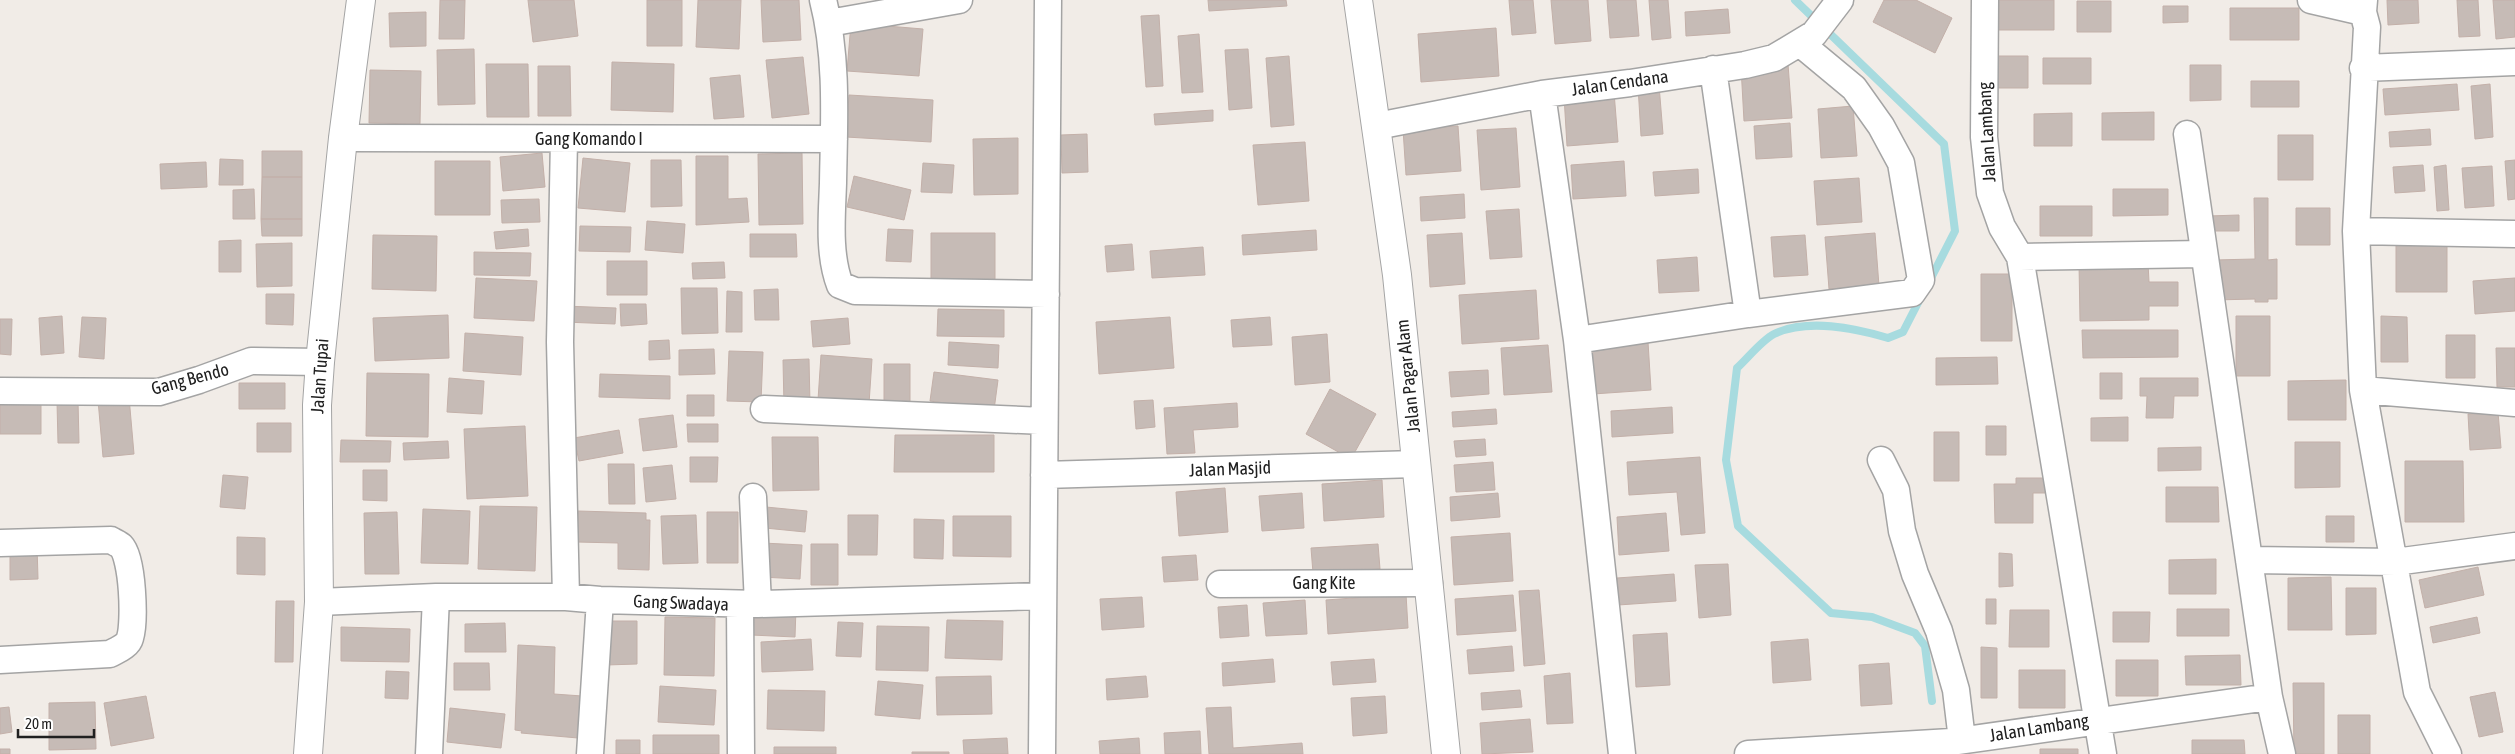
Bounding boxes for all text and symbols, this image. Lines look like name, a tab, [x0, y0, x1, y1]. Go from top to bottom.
street label: Jalan Cendana	[1570, 65, 1670, 100]
street label: Jalan Lambang	[1973, 81, 2000, 183]
street label: Gang Komando I	[535, 128, 643, 149]
street label: Jalan Pagar Alam	[1391, 318, 1424, 434]
street label: Jalan Tupai	[306, 338, 333, 414]
street label: Gang Bendo	[149, 358, 231, 399]
street label: Jalan Masjid	[1189, 457, 1271, 480]
street label: Gang Kite	[1293, 572, 1355, 593]
street label: Gang Swadaya	[633, 590, 729, 615]
scale bar	[18, 706, 94, 738]
street label: Jalan Lambang	[1988, 709, 2090, 746]
text: 20 m	[25, 715, 52, 732]

